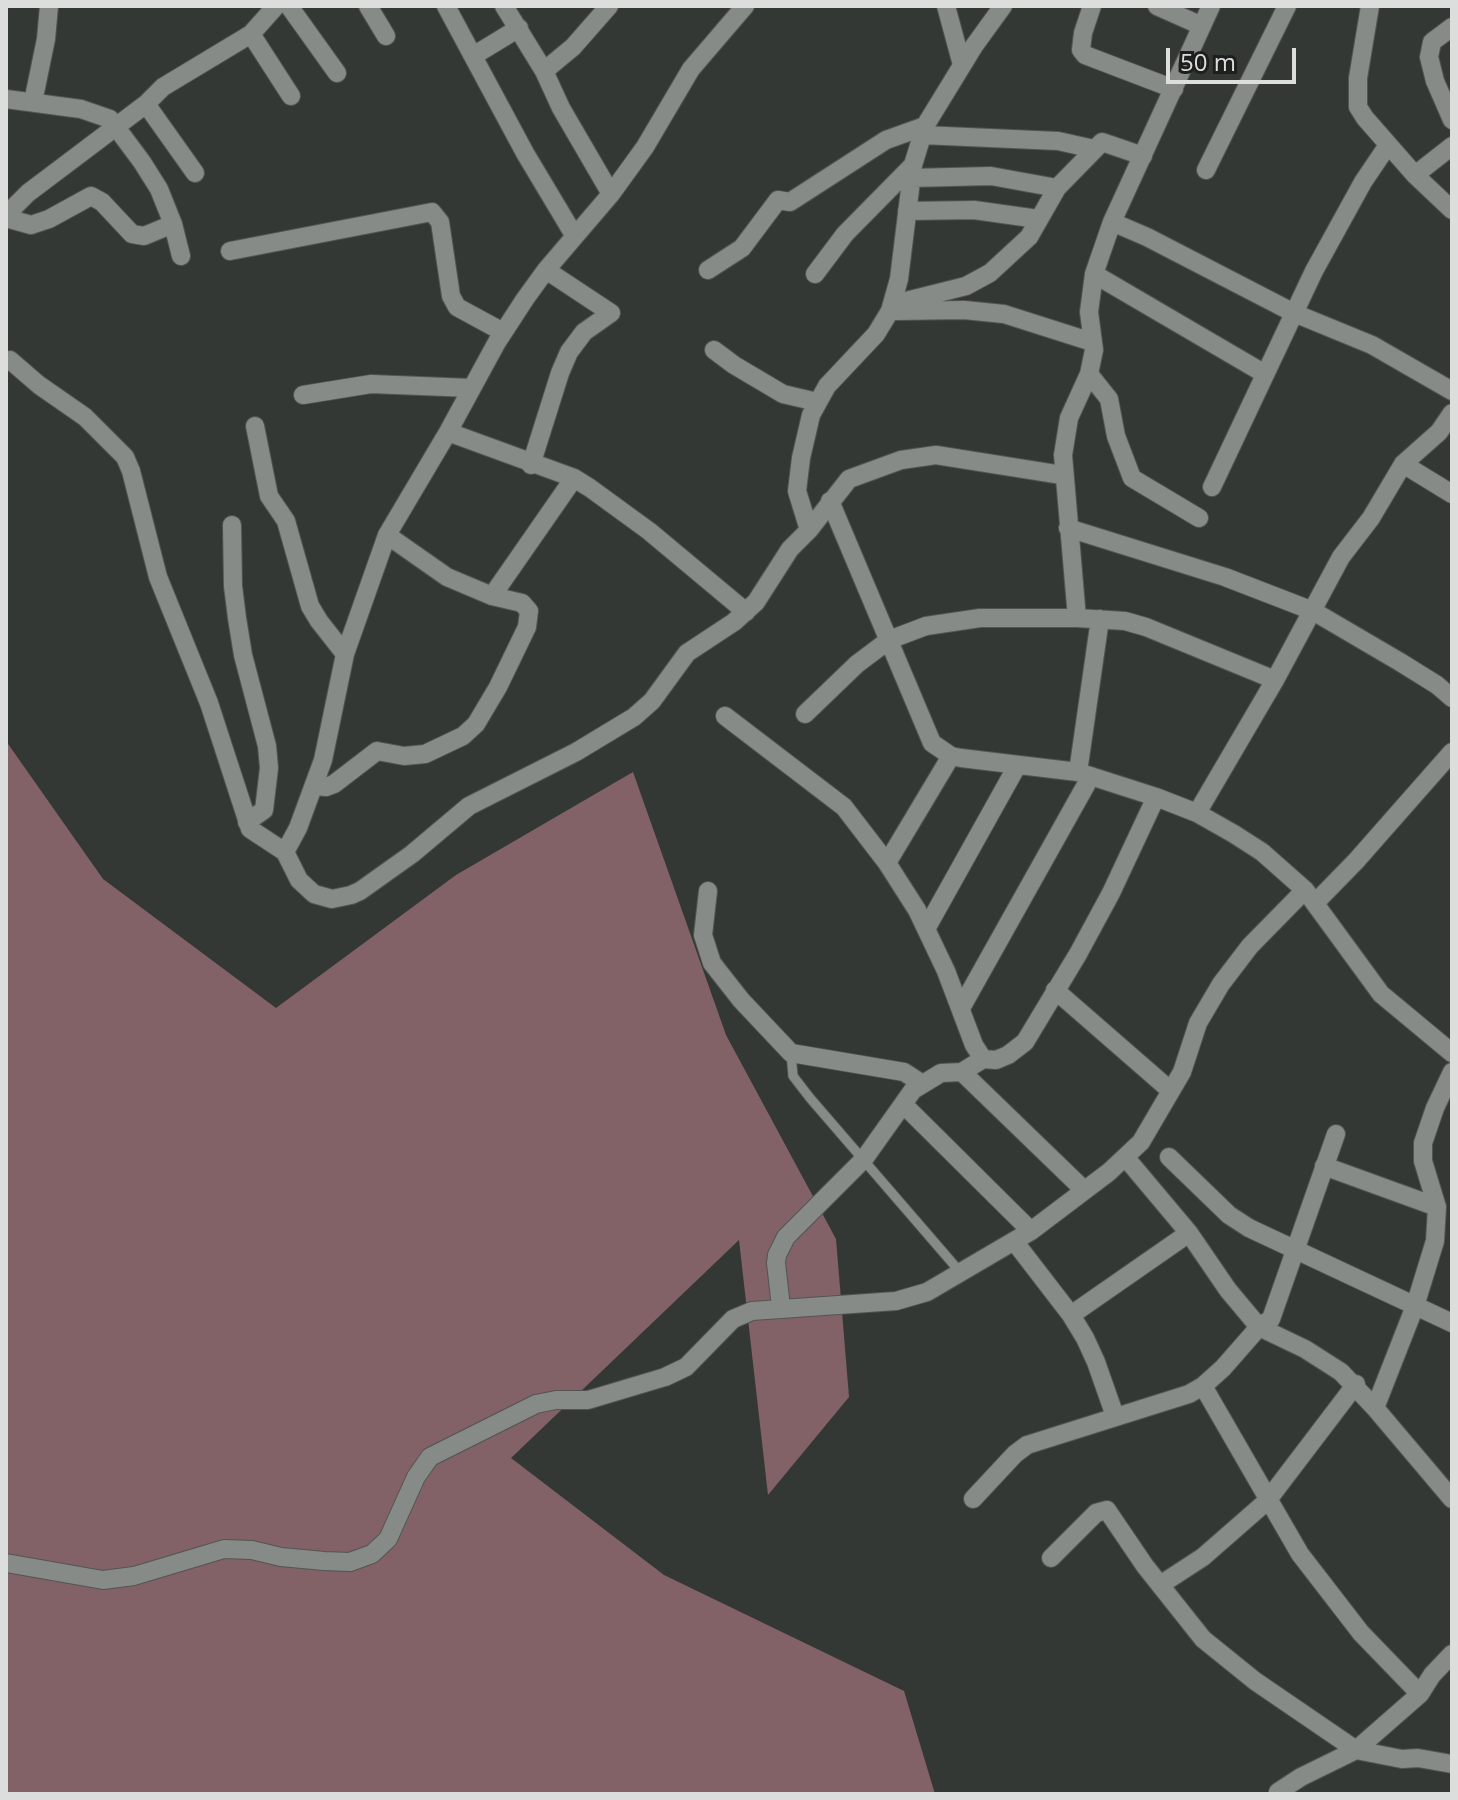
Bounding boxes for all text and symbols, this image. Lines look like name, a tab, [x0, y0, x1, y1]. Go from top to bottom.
scale bar	[1170, 32, 1300, 82]
text: 50 m	[1180, 45, 1236, 78]

